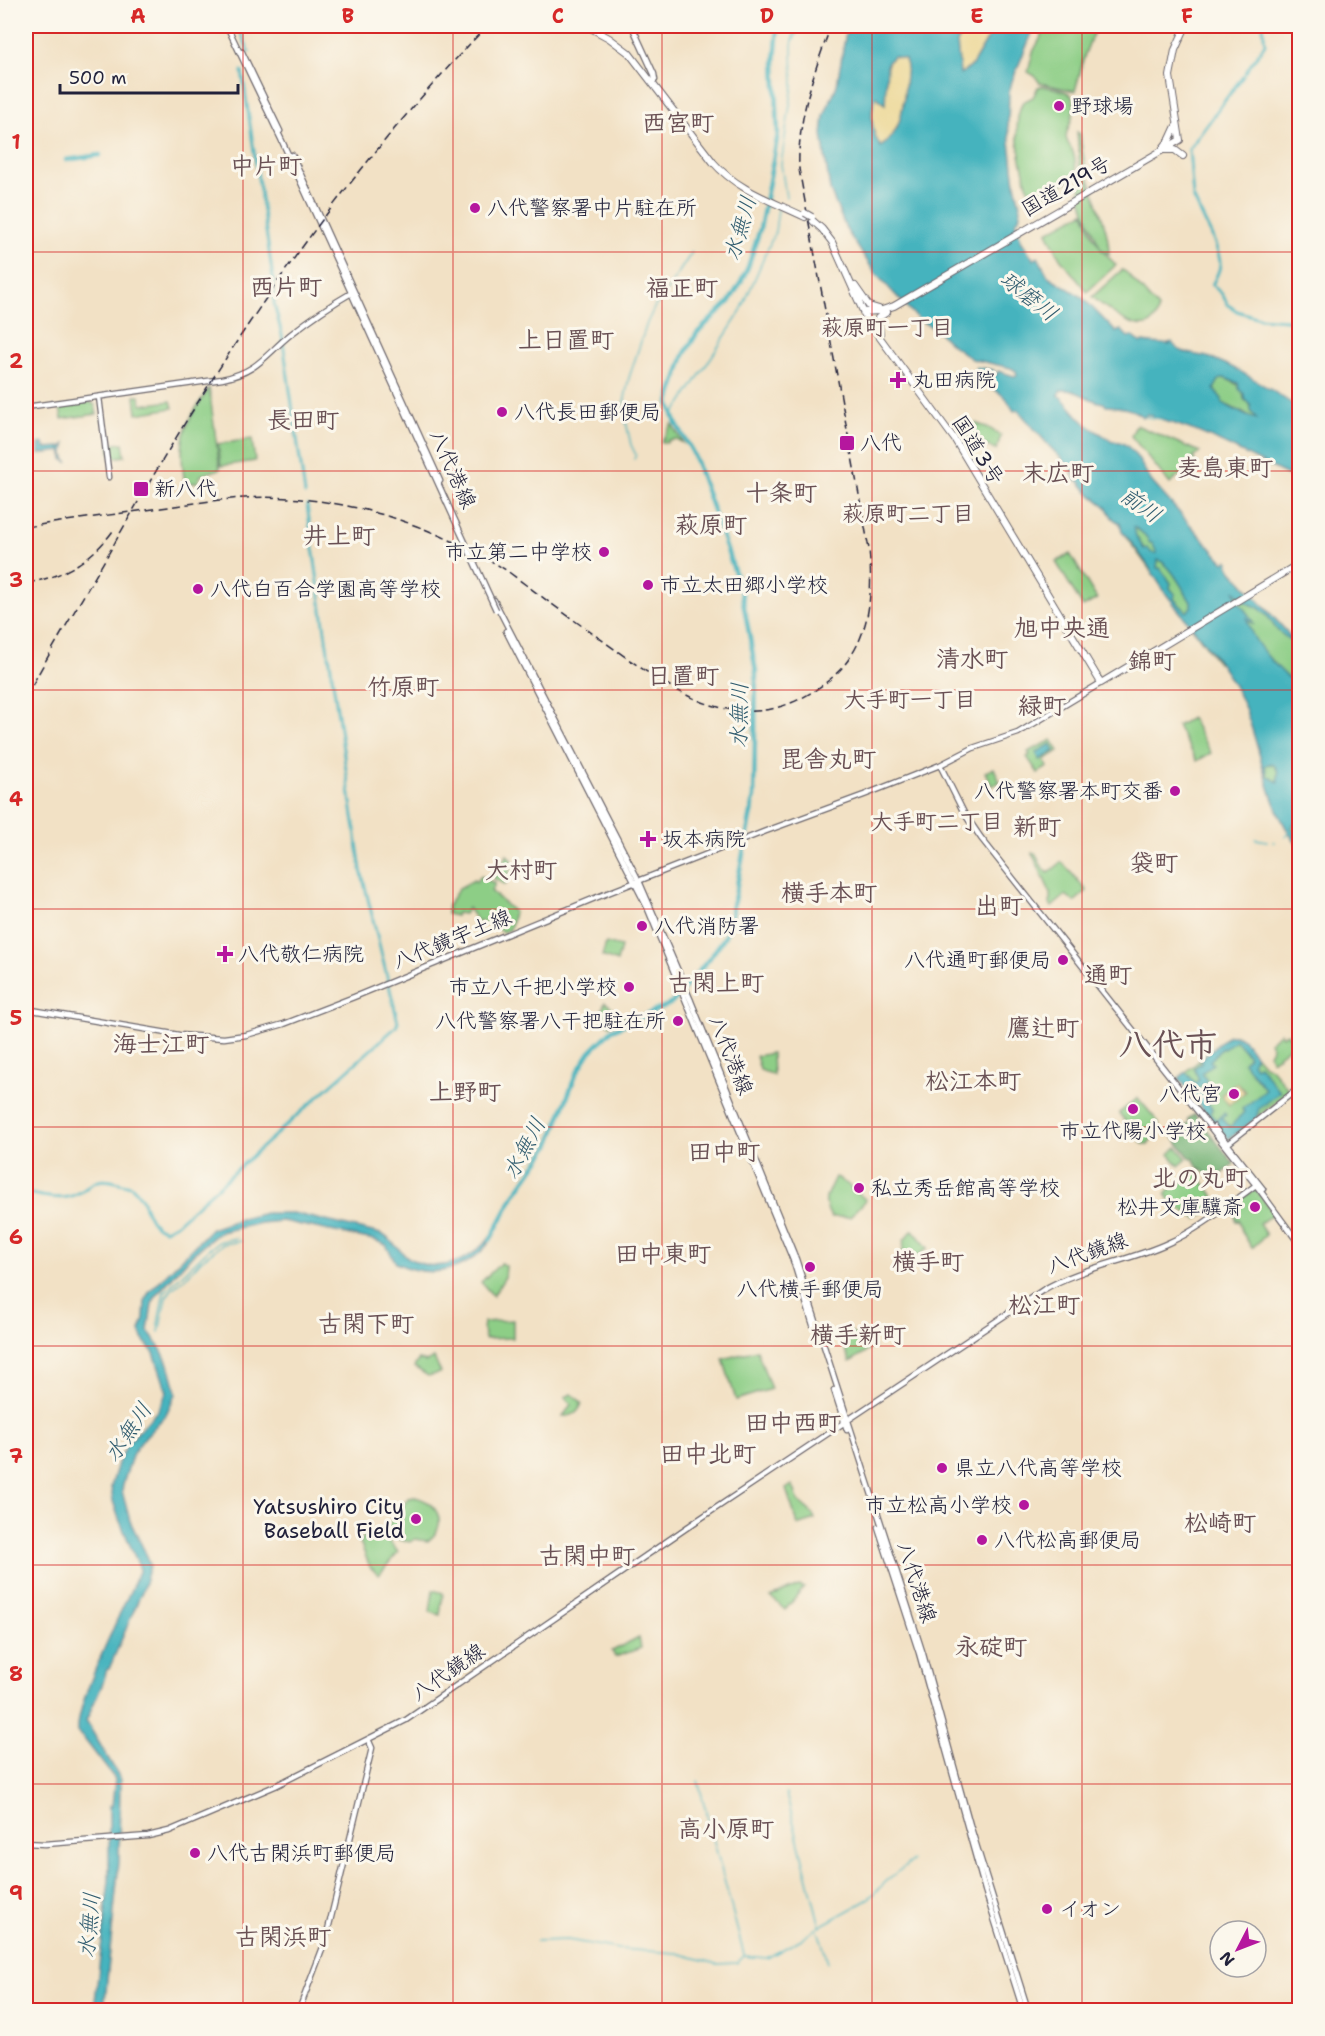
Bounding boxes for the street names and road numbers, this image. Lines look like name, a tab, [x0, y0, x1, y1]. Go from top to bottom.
street label: 国道219号	[1016, 149, 1116, 223]
street label: 国道3号	[946, 410, 1010, 490]
street label: 八代港線	[423, 425, 483, 513]
street label: 八代鏡宇土線	[388, 902, 516, 976]
street label: 八代港線	[702, 1011, 760, 1099]
street label: 八代鏡線	[1043, 1225, 1131, 1281]
street label: 八代港線	[891, 1538, 943, 1626]
street label: 八代鏡線	[406, 1636, 490, 1708]

